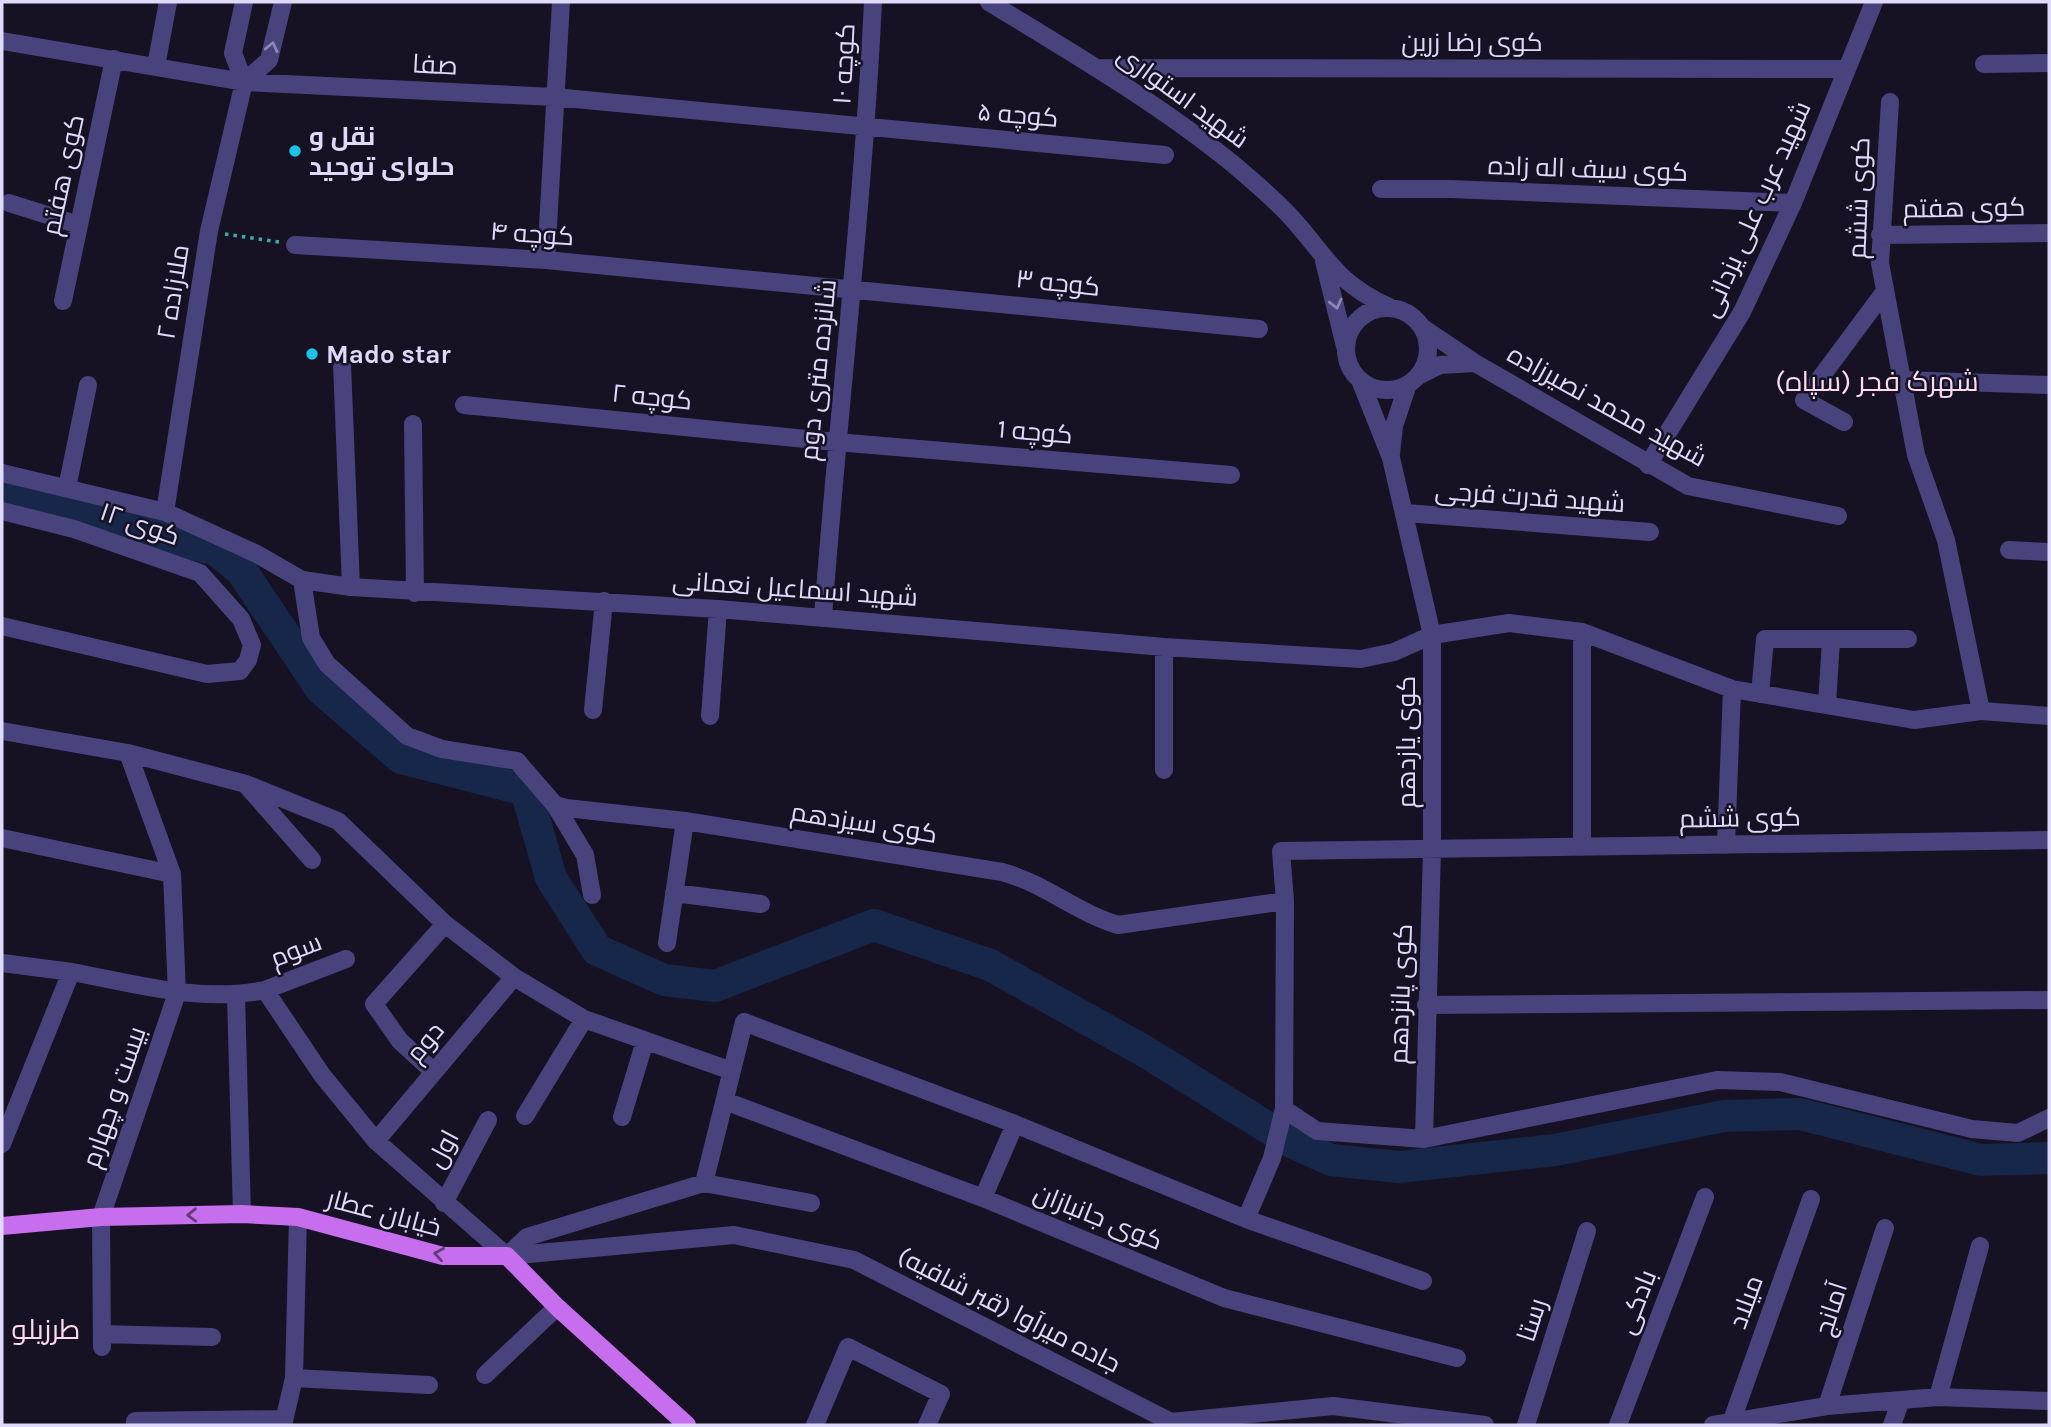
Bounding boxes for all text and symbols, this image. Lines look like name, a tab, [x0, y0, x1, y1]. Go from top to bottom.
street label: کوچه ۱۰	[826, 23, 863, 106]
street label: کوی رضا زرین	[1401, 27, 1543, 58]
street label: شهید استواری	[1111, 39, 1255, 155]
one-way arrow	[264, 41, 279, 53]
street label: صفا	[411, 48, 459, 82]
street label: کوچه ۵	[976, 96, 1060, 135]
street label: شهید عرب علی یزدانی	[1694, 96, 1818, 322]
street label: کوی هفتم	[35, 112, 93, 239]
place label: نقل و حلوای توحید	[309, 121, 454, 182]
street label: کوی ششم	[1841, 137, 1879, 259]
marker: نقل و حلوای توحید	[287, 143, 303, 159]
street label: کوی سیف اله زاده	[1487, 150, 1689, 188]
street label: کوی هفتم	[1902, 191, 2026, 227]
street label: کوچه ۴	[489, 216, 575, 253]
street label: ملازاده ۲	[150, 242, 196, 342]
street label: کوچه ۳	[1014, 263, 1102, 304]
street label: شانزده متری دوم	[793, 278, 845, 463]
one-way arrow	[1328, 297, 1342, 309]
street label: شهید محمد نصیرزاده	[1502, 338, 1712, 474]
place label: Mado star	[326, 339, 451, 370]
marker: Mado star	[304, 346, 320, 362]
district label: شهرک فجر (سپاه)	[1775, 365, 1979, 399]
street label: کوچه ۲	[610, 377, 694, 418]
street label: کوچه 1	[996, 413, 1074, 452]
street label: شهید قدرت فرجی	[1434, 475, 1626, 519]
street label: کوی ۱۲	[96, 496, 184, 552]
street label: شهید اسماعیل نعمانی	[671, 565, 919, 613]
street label: کوی یازدهم	[1391, 676, 1424, 808]
street label: کوی سیزدهم	[788, 796, 940, 852]
street label: کوی ششم	[1679, 801, 1801, 837]
street label: کوی پانزدهم	[1383, 923, 1421, 1065]
street label: سوم	[266, 926, 327, 976]
street label: دوم	[399, 1016, 452, 1070]
street label: بیست و چهارم	[75, 1022, 154, 1172]
street label: اول	[420, 1125, 466, 1173]
street label: کوی جانبازان	[1029, 1177, 1167, 1257]
street label: خیابان عطار	[321, 1182, 445, 1243]
one-way arrow	[186, 1208, 197, 1223]
street label: جاده میرآوا (قبر شافیه)	[892, 1240, 1126, 1380]
one-way arrow	[433, 1247, 445, 1262]
street label: بادکی	[1611, 1265, 1663, 1339]
street label: میلاد	[1722, 1271, 1770, 1333]
street label: آمانج	[1808, 1278, 1855, 1340]
street label: رستا	[1511, 1294, 1553, 1346]
district label: طرزیلو	[12, 1313, 80, 1346]

